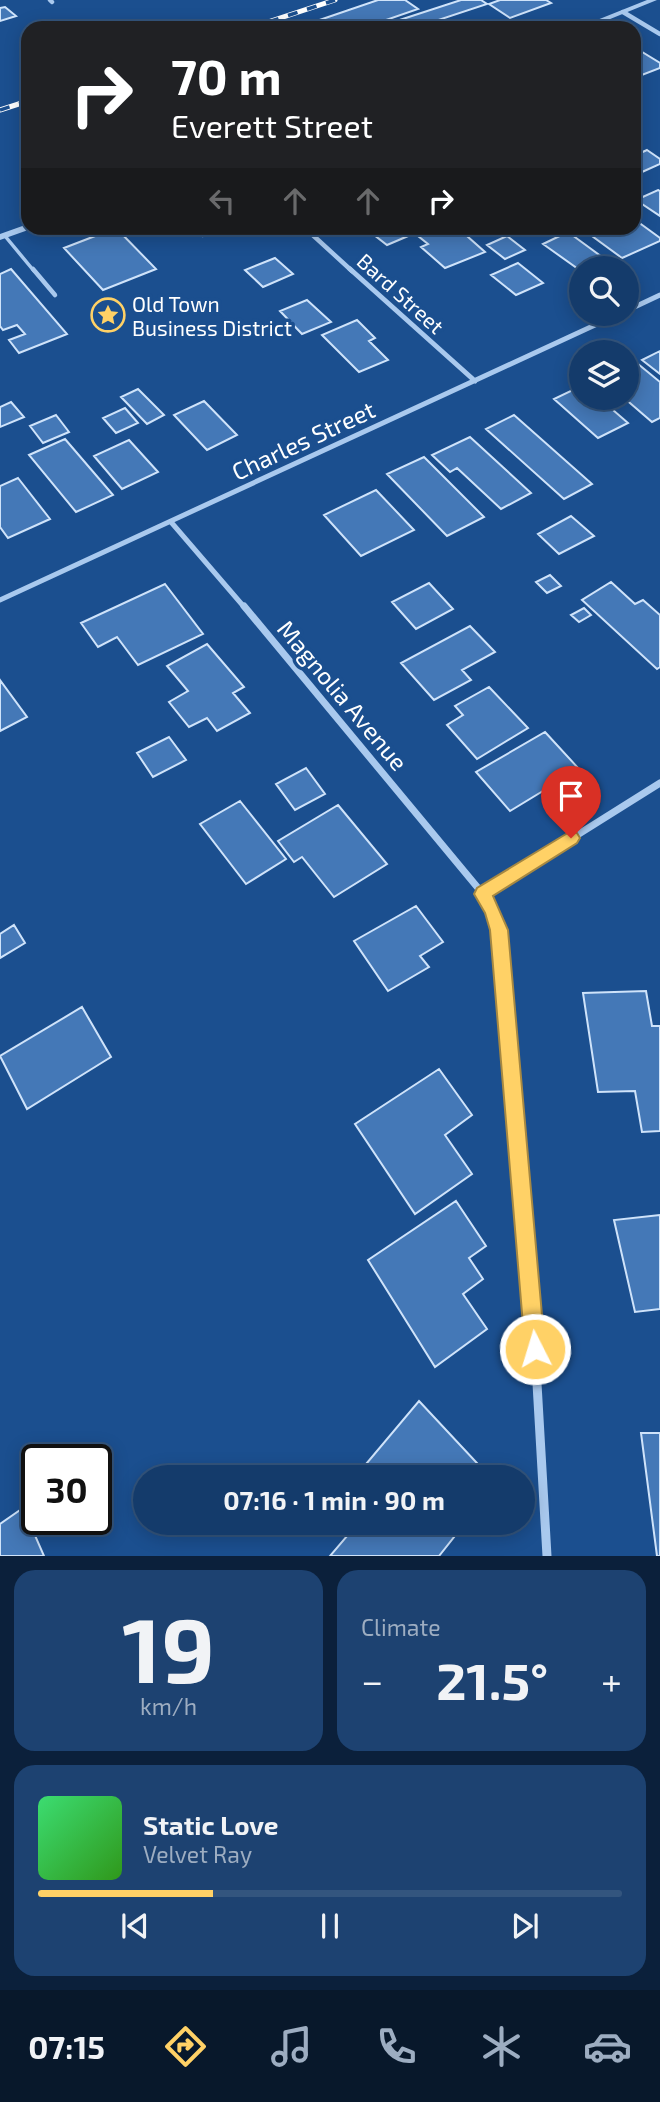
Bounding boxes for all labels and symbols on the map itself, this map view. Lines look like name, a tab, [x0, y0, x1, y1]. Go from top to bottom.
street label: Bard Street	[353, 248, 449, 338]
place label: Old Town Business District	[132, 291, 292, 340]
place icon: Old Town Business District	[89, 296, 127, 334]
street label: Charles Street	[227, 394, 379, 486]
street label: Magnolia Avenue	[272, 614, 414, 776]
pin	[541, 766, 601, 838]
position arrow	[498, 1312, 572, 1386]
speed limit sign: 30	[21, 1444, 112, 1535]

